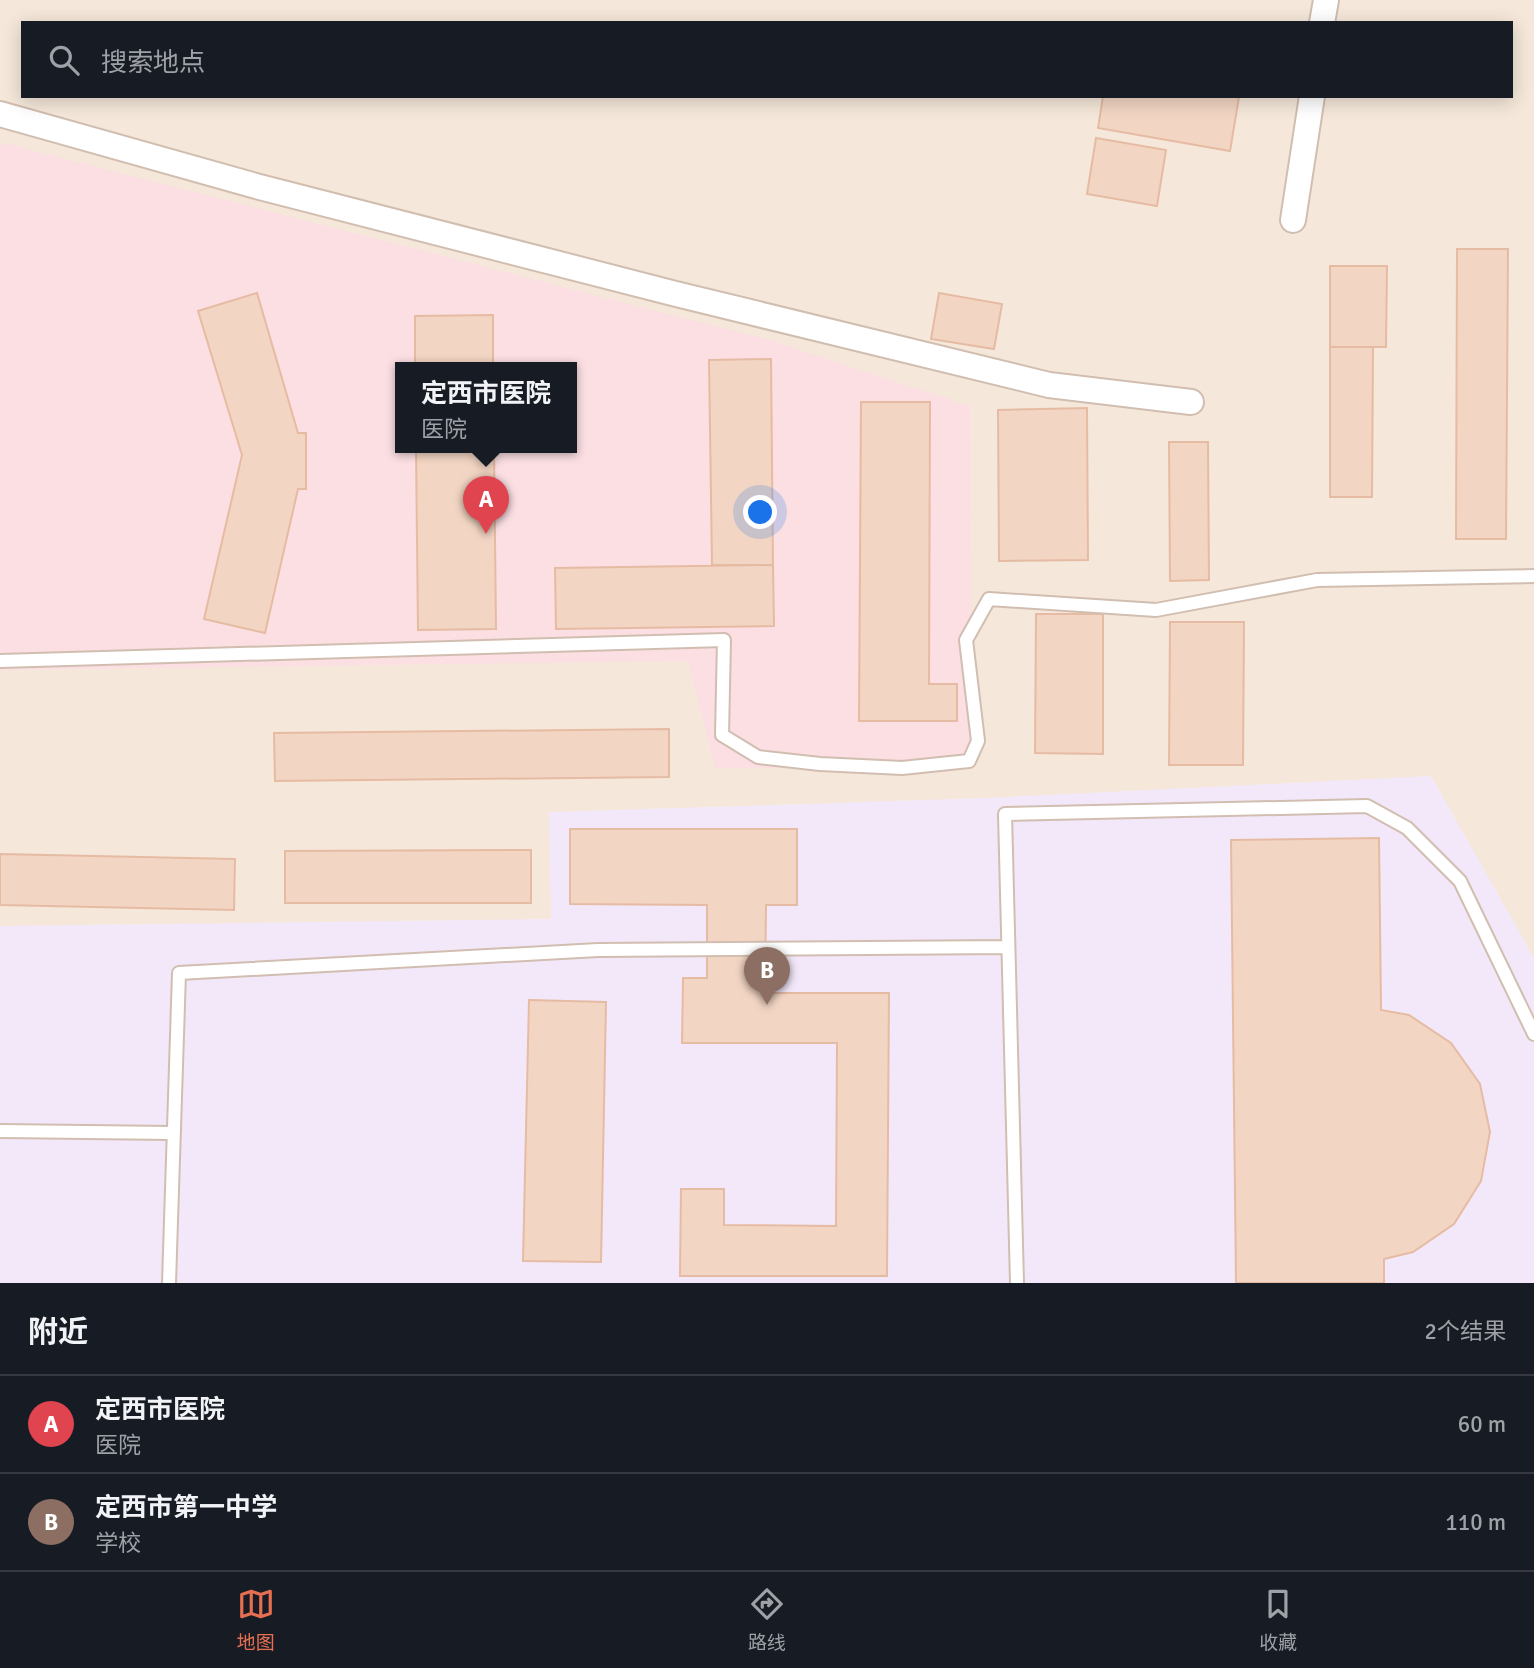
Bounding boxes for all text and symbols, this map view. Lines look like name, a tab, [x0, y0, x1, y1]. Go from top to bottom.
search box	[21, 21, 1513, 98]
icon: search	[45, 41, 83, 79]
text: 搜索地点	[101, 47, 205, 79]
popup	[395, 362, 577, 453]
text: 定西市医院	[421, 378, 551, 410]
text: 医院	[421, 415, 467, 444]
pin: A	[463, 476, 509, 534]
your location	[743, 495, 777, 529]
pin: B	[744, 947, 790, 1005]
text: 附近	[28, 1314, 88, 1351]
text: 2个结果	[1425, 1317, 1506, 1346]
text: 定西市医院	[95, 1394, 225, 1426]
text: A	[44, 1410, 58, 1439]
text: 60 m	[1458, 1410, 1506, 1439]
text: 医院	[95, 1431, 141, 1460]
text: 定西市第一中学	[95, 1492, 277, 1524]
text: B	[44, 1508, 58, 1537]
text: 110 m	[1445, 1508, 1506, 1537]
text: 学校	[95, 1529, 141, 1558]
tab: 地图	[237, 1585, 275, 1655]
tab: 路线	[748, 1585, 786, 1655]
tab: 收藏	[1259, 1585, 1297, 1655]

